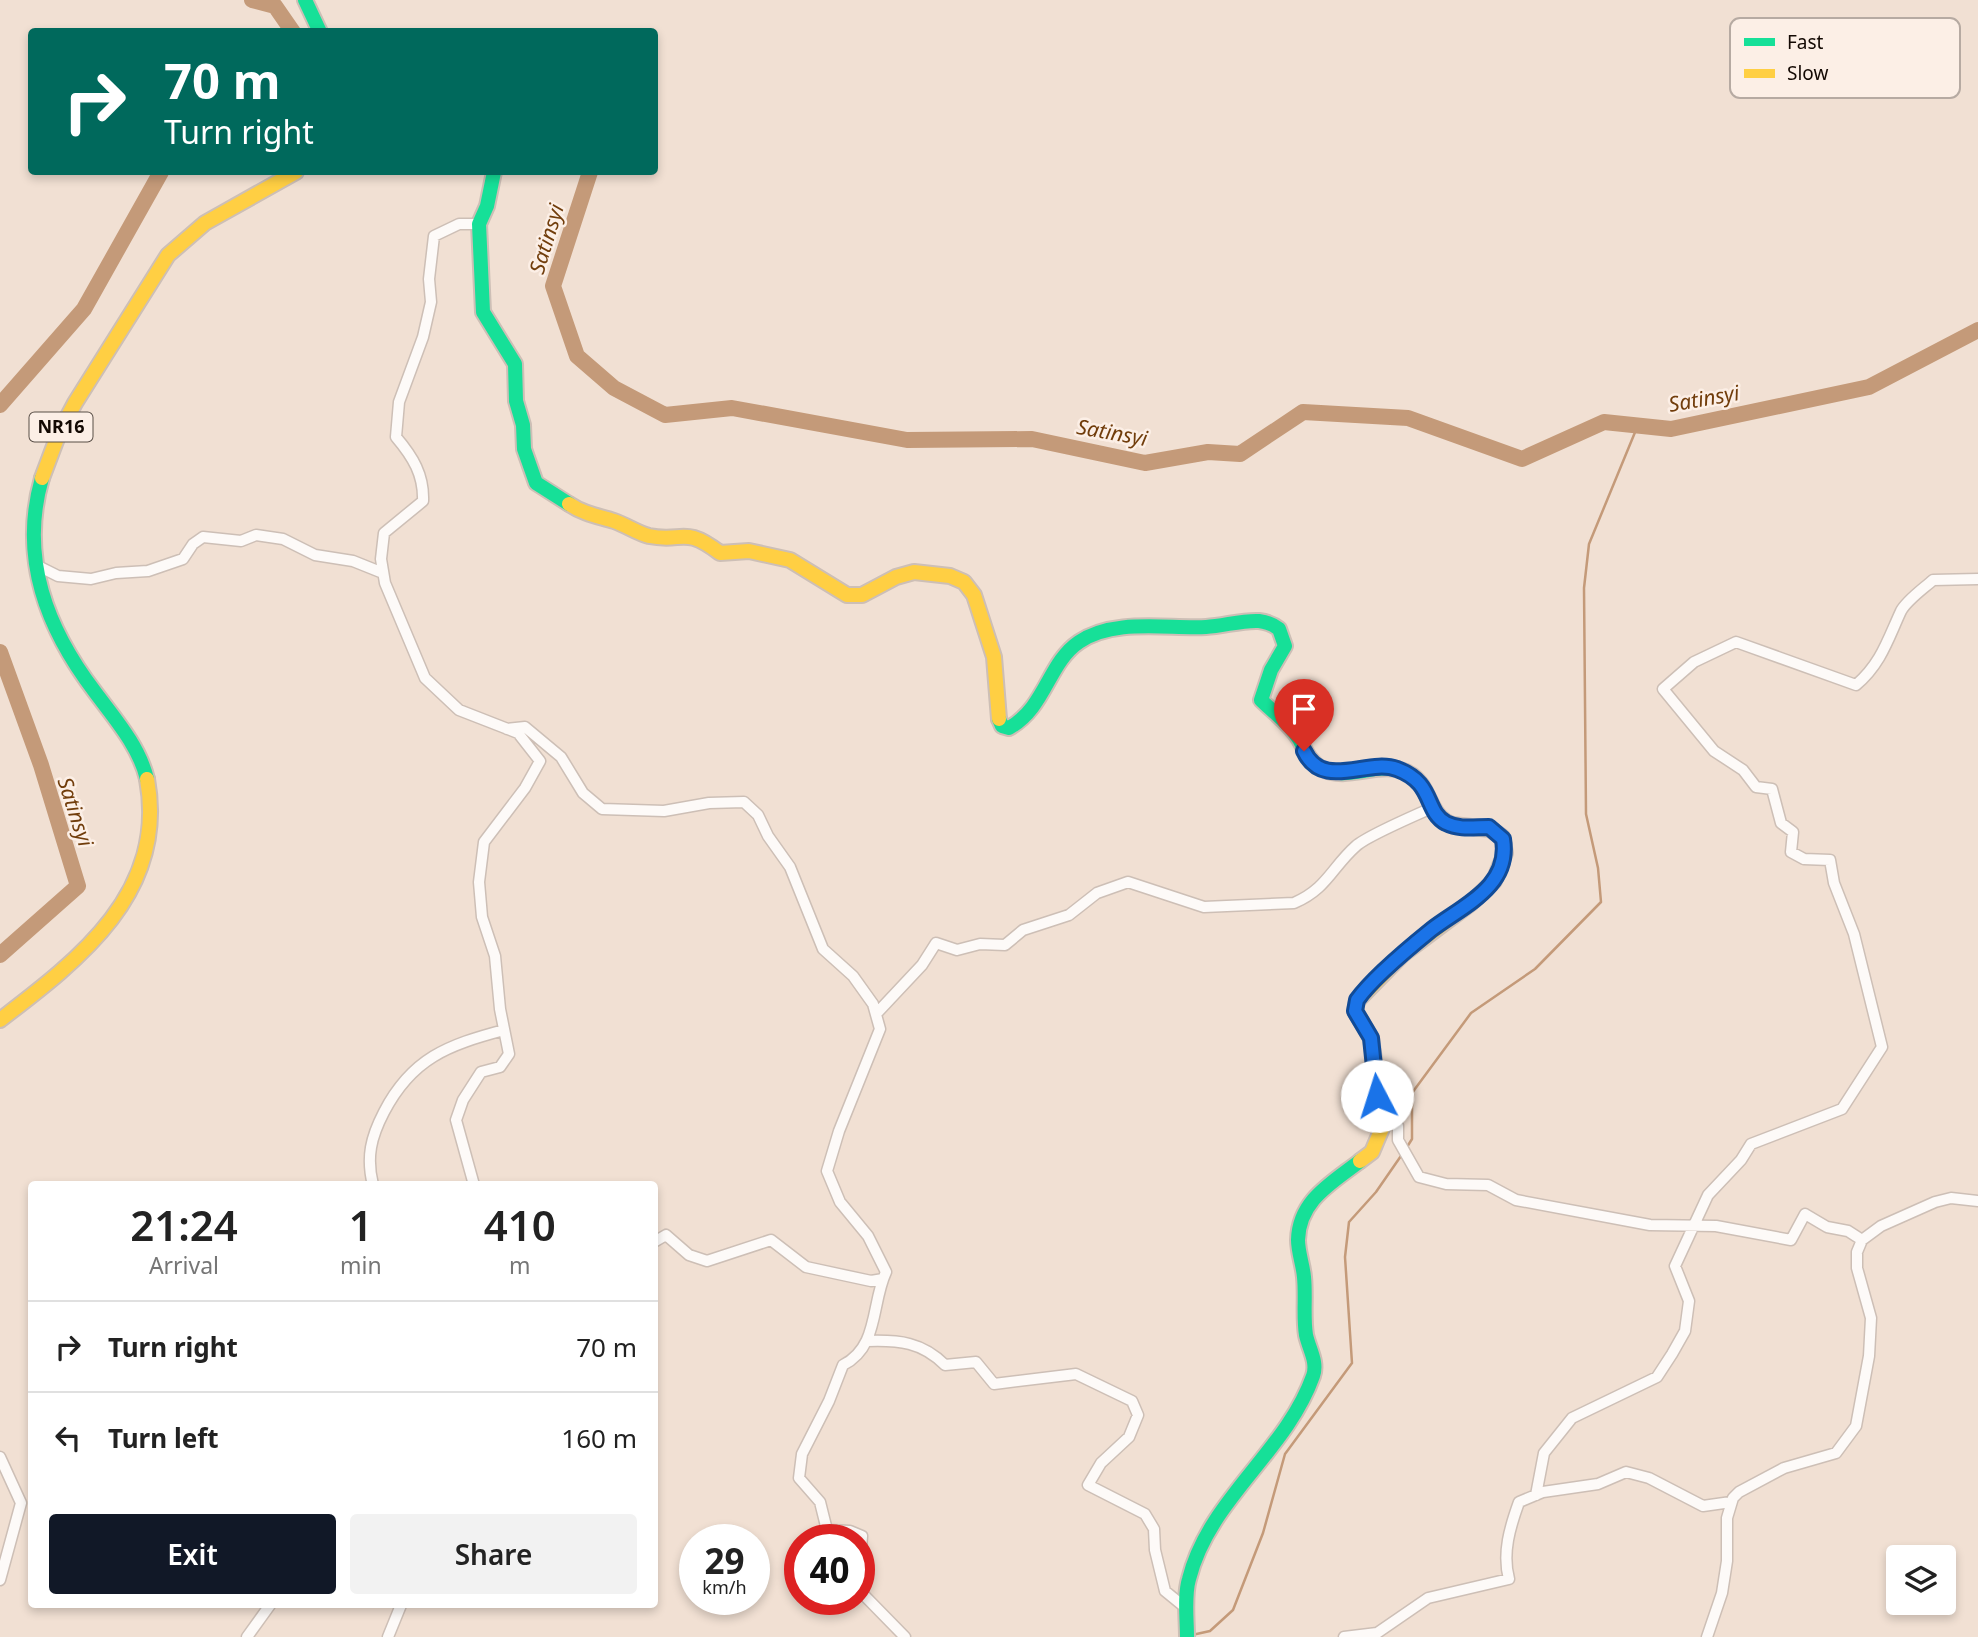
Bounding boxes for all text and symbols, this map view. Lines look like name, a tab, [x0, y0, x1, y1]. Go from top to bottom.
legend	[1730, 18, 1960, 98]
text: Fast	[1787, 29, 1824, 55]
text: 70 m	[164, 47, 281, 113]
icon: right	[49, 56, 140, 147]
text: Slow	[1787, 60, 1828, 86]
text: Turn right	[164, 110, 314, 153]
water label: Satinsyi	[522, 200, 570, 277]
water label: Satinsyi	[1666, 378, 1742, 418]
road number: NR16	[29, 412, 92, 442]
water label: Satinsyi	[1075, 412, 1150, 452]
pin	[1274, 679, 1334, 751]
icon: arrive	[1285, 690, 1323, 728]
water label: Satinsyi	[52, 773, 100, 851]
position arrow	[1340, 1059, 1414, 1133]
text: 21:24	[130, 1196, 238, 1253]
text: 1	[349, 1196, 373, 1253]
text: 410	[484, 1196, 556, 1253]
text: Arrival	[149, 1249, 219, 1281]
text: min	[340, 1249, 382, 1281]
text: m	[509, 1249, 531, 1281]
icon: right	[49, 1328, 87, 1366]
text: Turn right	[108, 1329, 238, 1365]
text: 70 m	[576, 1329, 637, 1365]
icon: left	[49, 1419, 87, 1457]
text: Turn left	[108, 1420, 219, 1456]
text: 160 m	[561, 1420, 637, 1456]
button: Exit	[49, 1514, 336, 1594]
button: Share	[350, 1514, 637, 1594]
speed limit sign: 40	[784, 1524, 875, 1615]
text: 29	[704, 1537, 745, 1584]
map controls	[1886, 1545, 1956, 1615]
button: layers	[1886, 1545, 1956, 1615]
text: km/h	[702, 1575, 747, 1599]

